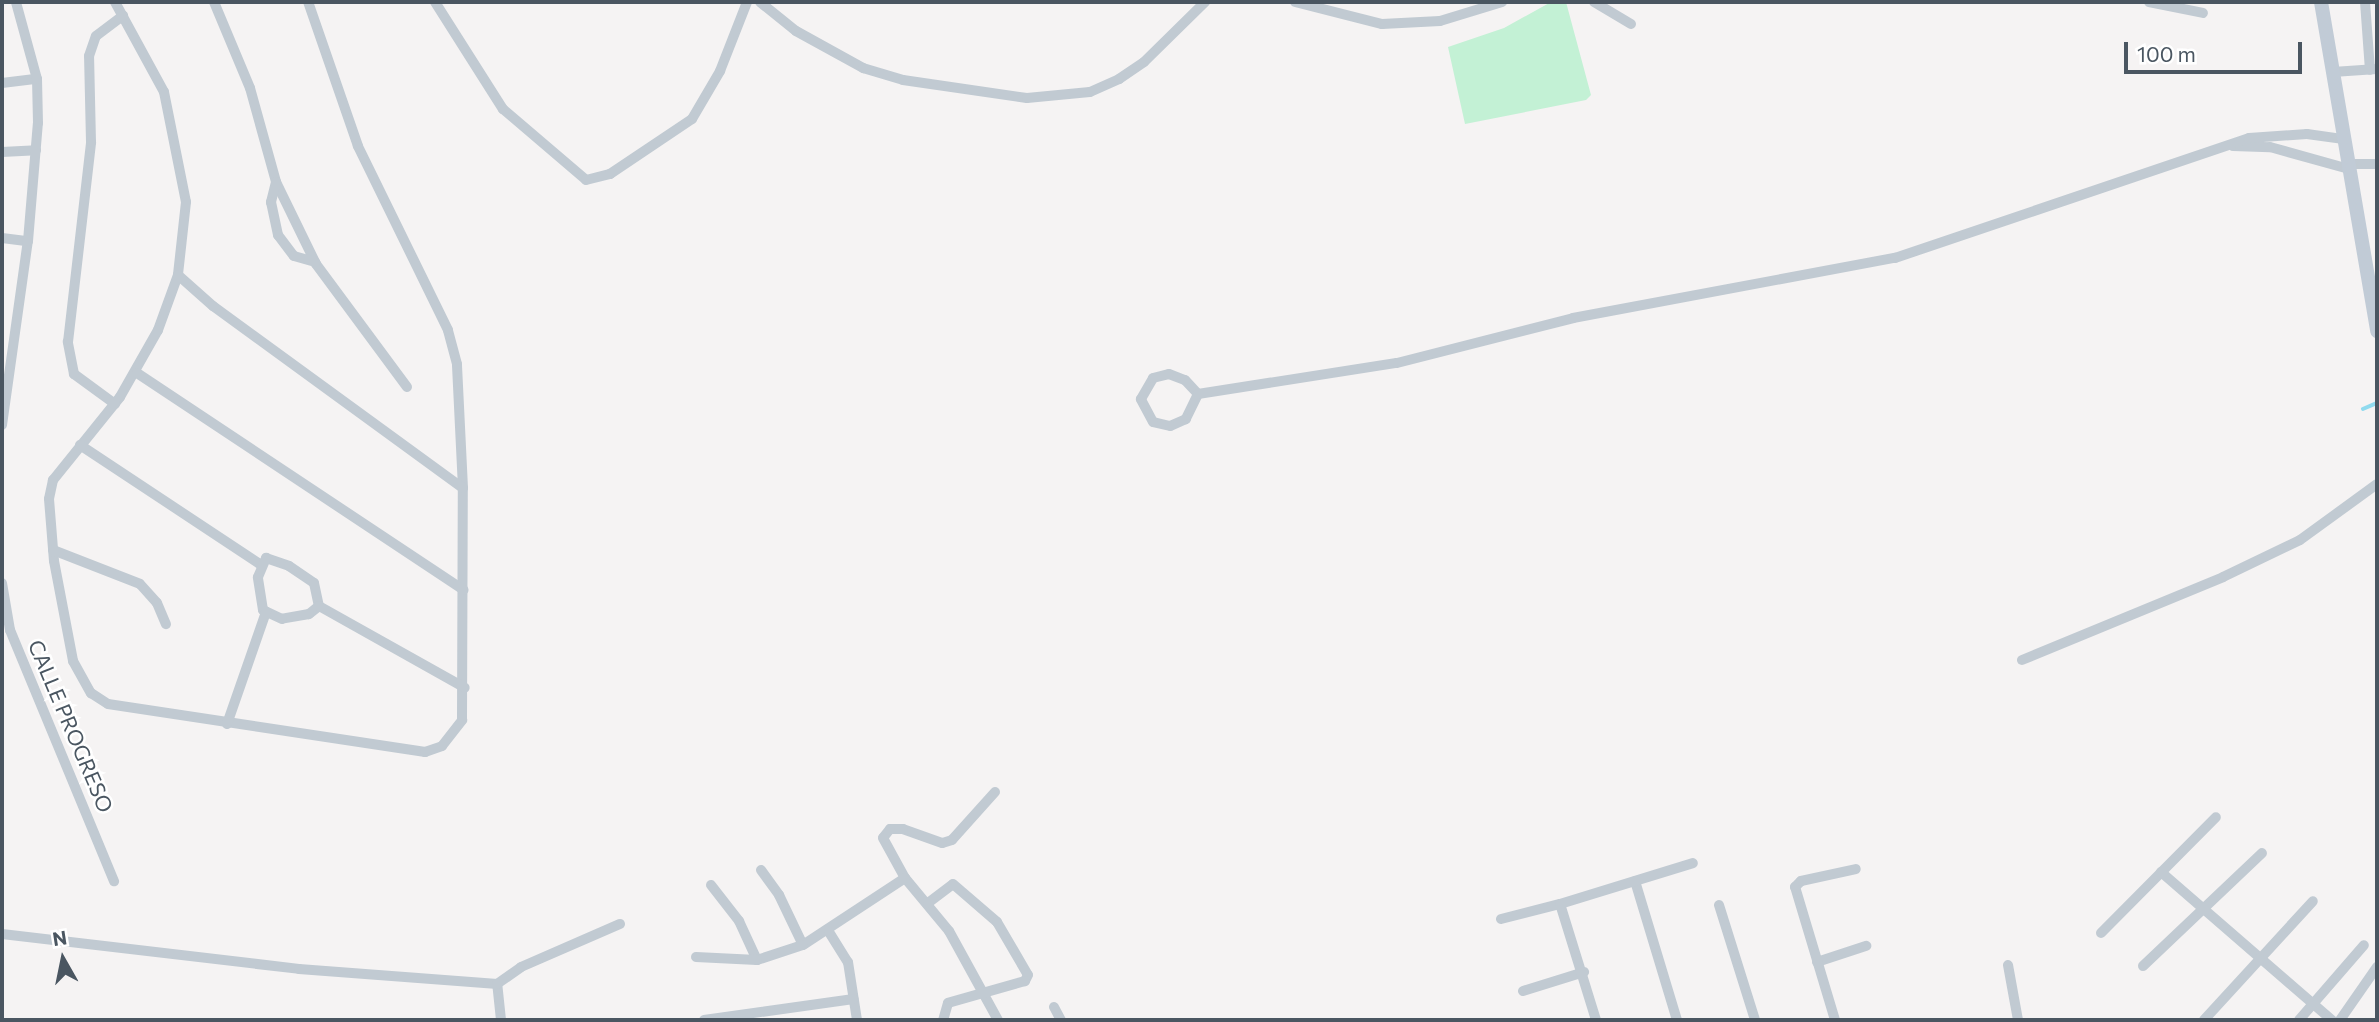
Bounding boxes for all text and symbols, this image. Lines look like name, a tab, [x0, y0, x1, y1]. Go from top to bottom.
scale bar	[2127, 28, 2306, 72]
text: 100 m	[2137, 41, 2196, 66]
street label: CALLE PROGRESO	[23, 636, 119, 816]
north arrow	[28, 924, 98, 994]
text: N	[51, 925, 68, 950]

